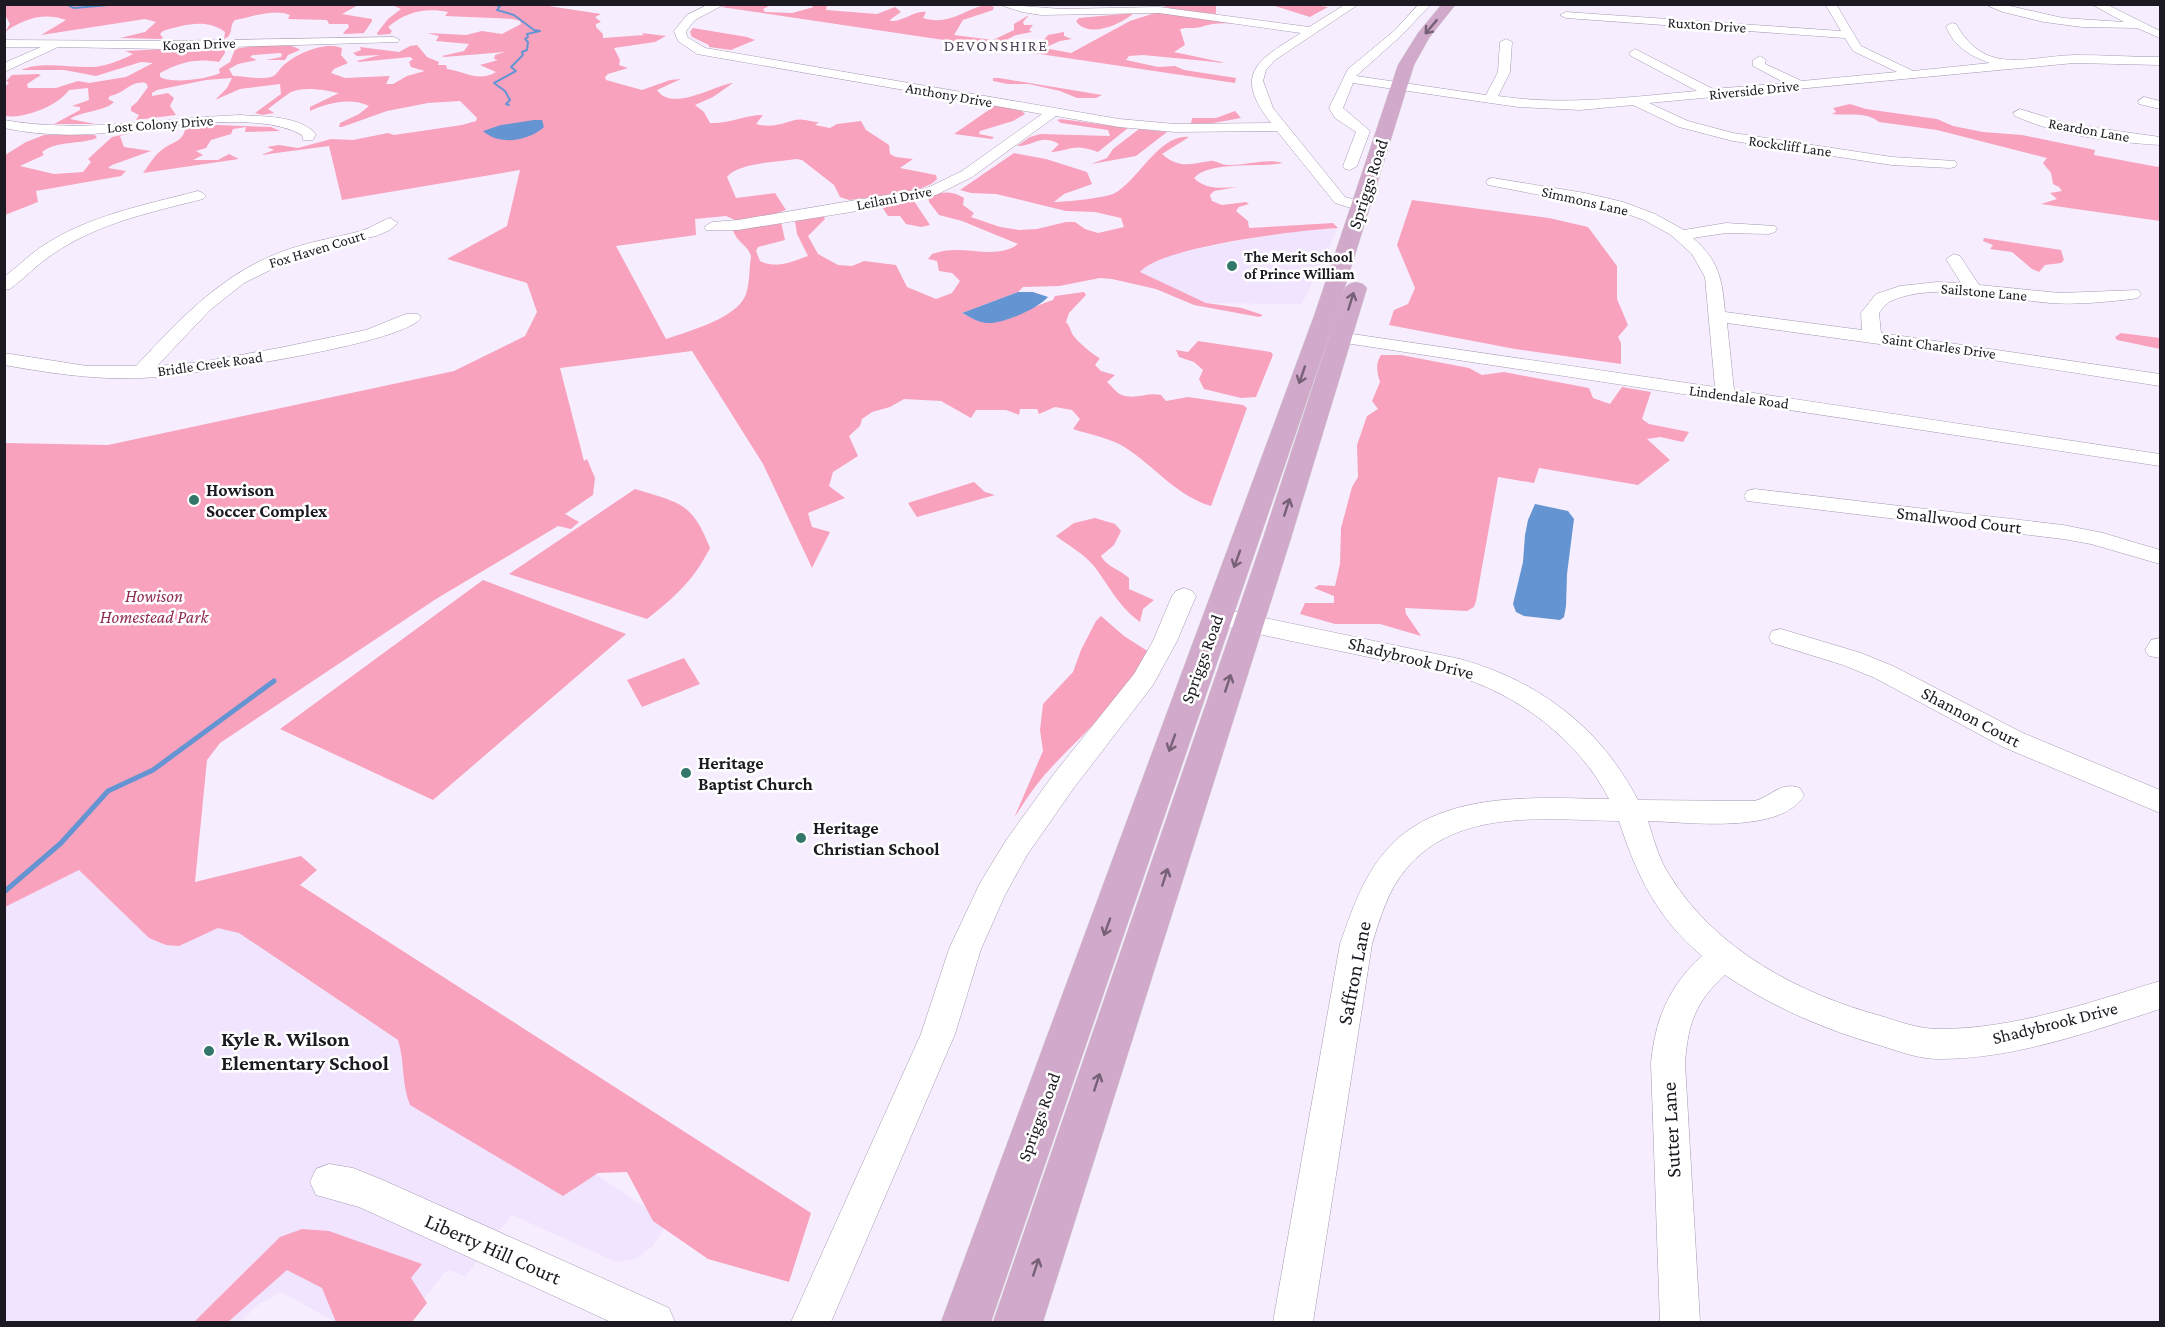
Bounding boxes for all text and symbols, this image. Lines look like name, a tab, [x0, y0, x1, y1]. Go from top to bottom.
street label: Ruxton Drive	[1667, 14, 1747, 36]
one-way arrow	[1424, 19, 1438, 34]
street label: Kogan Drive	[162, 35, 236, 54]
district label: DEVONSHIRE	[944, 37, 1048, 54]
street label: Riverside Drive	[1708, 77, 1800, 103]
street label: Anthony Drive	[904, 80, 994, 112]
street label: Lost Colony Drive	[106, 112, 214, 137]
street label: Reardon Lane	[2047, 115, 2131, 145]
street label: Rockcliff Lane	[1748, 132, 1833, 160]
street label: Spriggs Road	[1344, 136, 1392, 231]
street label: Leilani Drive	[855, 183, 933, 213]
street label: Simmons Lane	[1540, 183, 1630, 219]
street label: Fox Haven Court	[267, 226, 368, 271]
place label: The Merit School of Prince William	[1244, 249, 1355, 282]
marker: The Merit School of Prince William	[1225, 259, 1239, 273]
street label: Sailstone Lane	[1940, 280, 2028, 304]
one-way arrow	[1347, 292, 1358, 311]
street label: Saint Charles Drive	[1881, 330, 1997, 362]
street label: Bridle Creek Road	[156, 349, 264, 379]
one-way arrow	[1296, 365, 1307, 384]
street label: Lindendale Road	[1688, 382, 1790, 412]
place label: Howison Soccer Complex	[206, 480, 328, 521]
marker: Howison Soccer Complex	[187, 493, 201, 507]
one-way arrow	[1282, 498, 1293, 517]
street label: Smallwood Court	[1895, 502, 2024, 538]
one-way arrow	[1231, 549, 1242, 568]
park label: Howison Homestead Park	[100, 586, 209, 627]
street label: Spriggs Road	[1177, 611, 1228, 706]
street label: Shadybrook Drive	[1346, 633, 1476, 683]
one-way arrow	[1224, 674, 1235, 693]
street label: Shannon Court	[1918, 683, 2025, 752]
one-way arrow	[1165, 733, 1176, 752]
place label: Heritage Baptist Church	[698, 753, 813, 794]
marker: Heritage Baptist Church	[679, 766, 693, 780]
place label: Heritage Christian School	[813, 818, 940, 859]
marker: Heritage Christian School	[794, 831, 808, 845]
one-way arrow	[1160, 868, 1171, 886]
one-way arrow	[1100, 917, 1111, 936]
street label: Saffron Lane	[1332, 919, 1376, 1027]
street label: Shadybrook Drive	[1990, 998, 2120, 1048]
place label: Kyle R. Wilson Elementary School	[221, 1027, 389, 1075]
marker: Kyle R. Wilson Elementary School	[202, 1044, 216, 1058]
street label: Spriggs Road	[1014, 1069, 1065, 1164]
one-way arrow	[1092, 1073, 1103, 1092]
street label: Sutter Lane	[1657, 1081, 1685, 1179]
street label: Liberty Hill Court	[421, 1208, 566, 1290]
one-way arrow	[1031, 1258, 1042, 1277]

